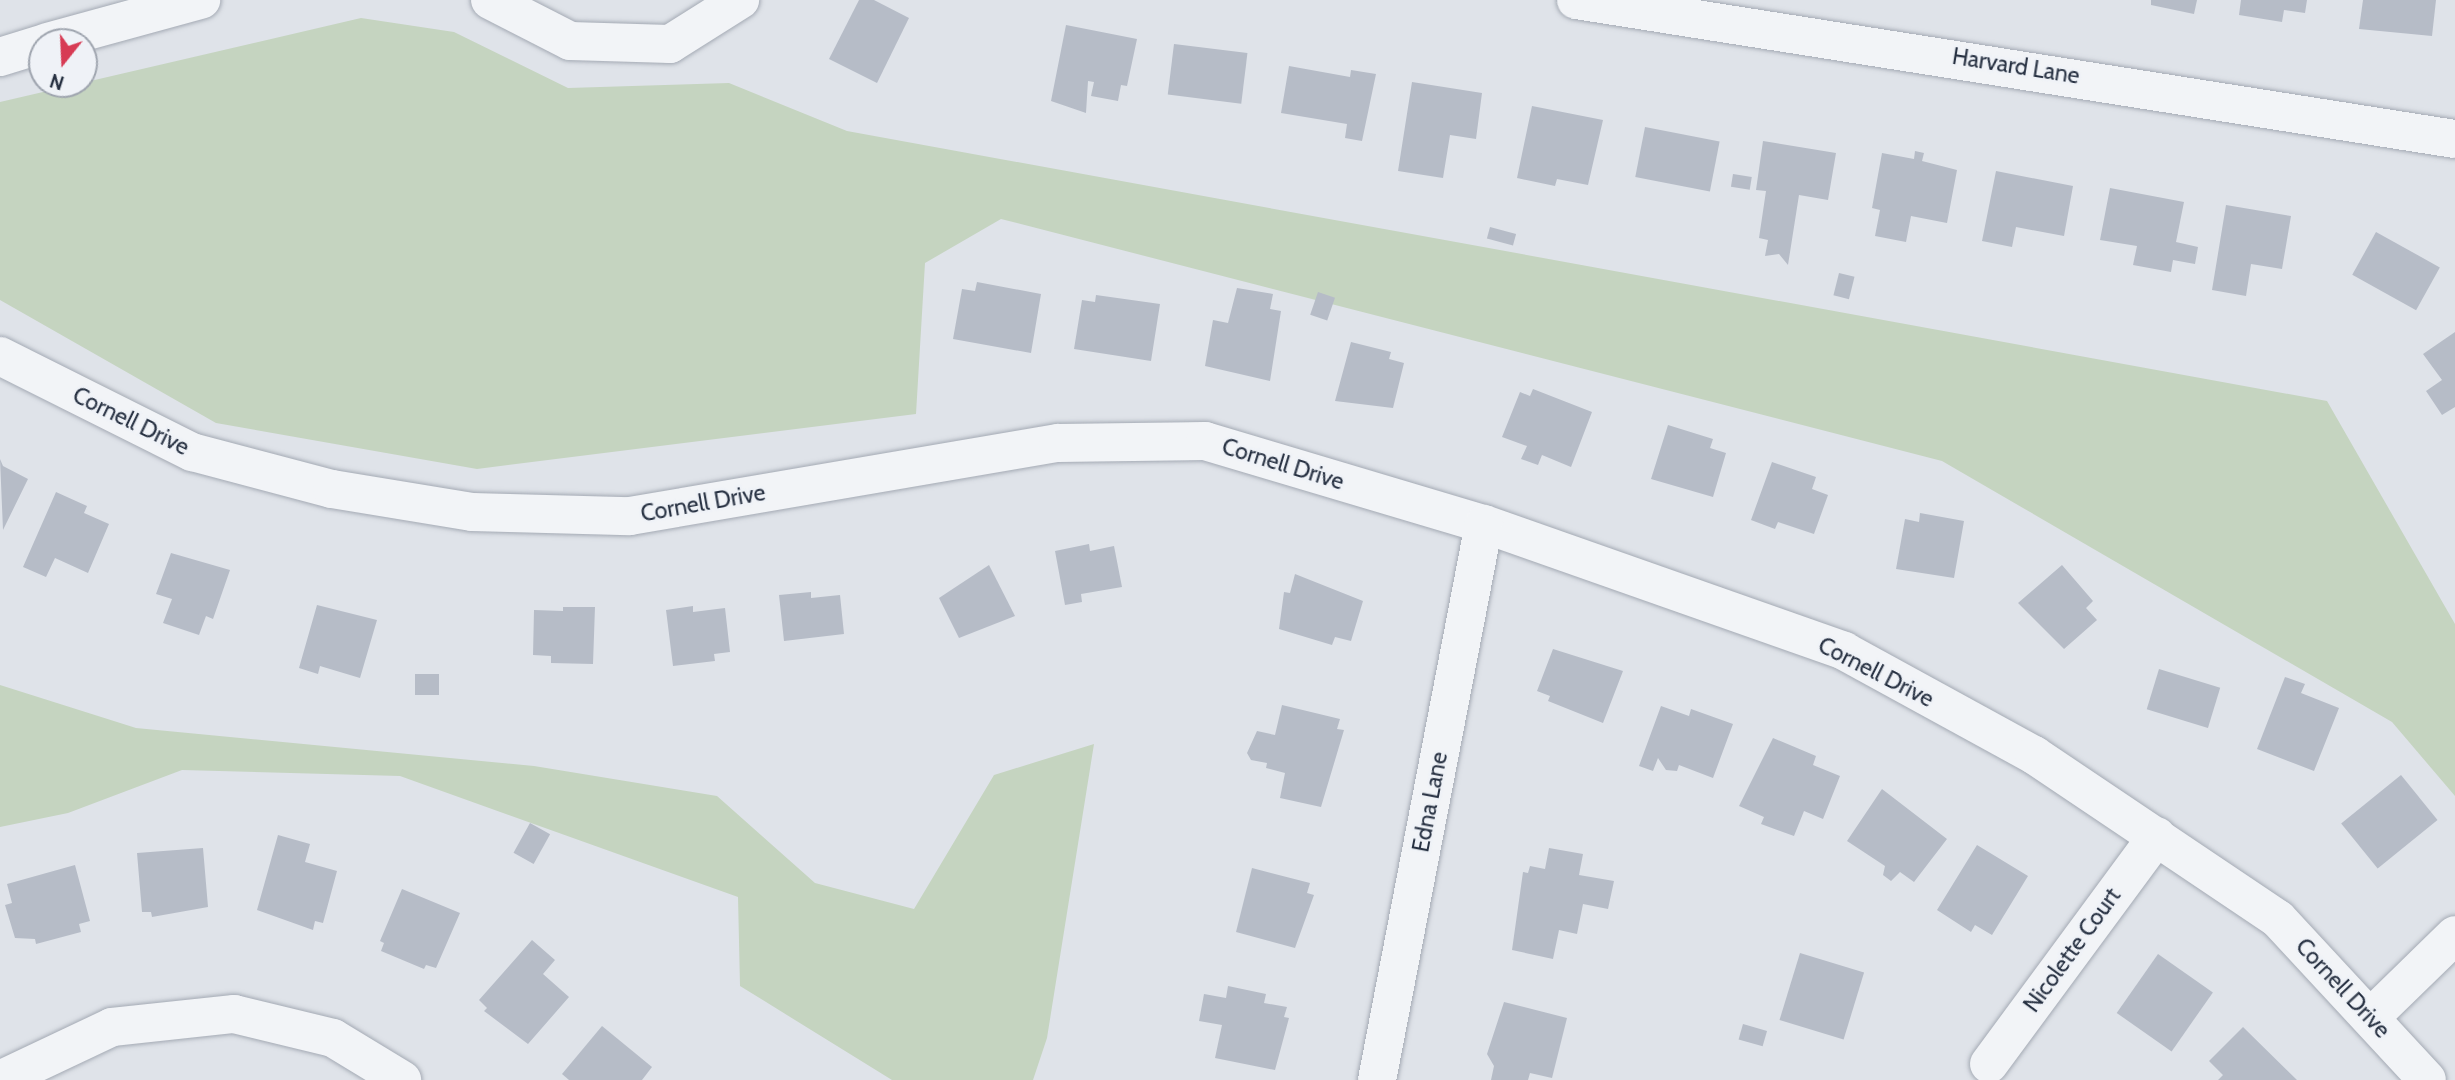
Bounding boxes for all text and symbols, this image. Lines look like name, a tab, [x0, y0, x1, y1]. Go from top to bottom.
north arrow	[28, 28, 98, 98]
street label: Harvard Lane	[1950, 42, 2082, 90]
text: N	[47, 69, 67, 95]
street label: Cornell Drive	[68, 381, 194, 461]
street label: Cornell Drive	[1219, 432, 1347, 496]
street label: Cornell Drive	[639, 478, 767, 528]
street label: Cornell Drive	[1814, 631, 1938, 713]
street label: Edna Lane	[1407, 750, 1453, 854]
street label: Nicolette Court	[2018, 883, 2126, 1017]
street label: Cornell Drive	[2290, 933, 2396, 1043]

